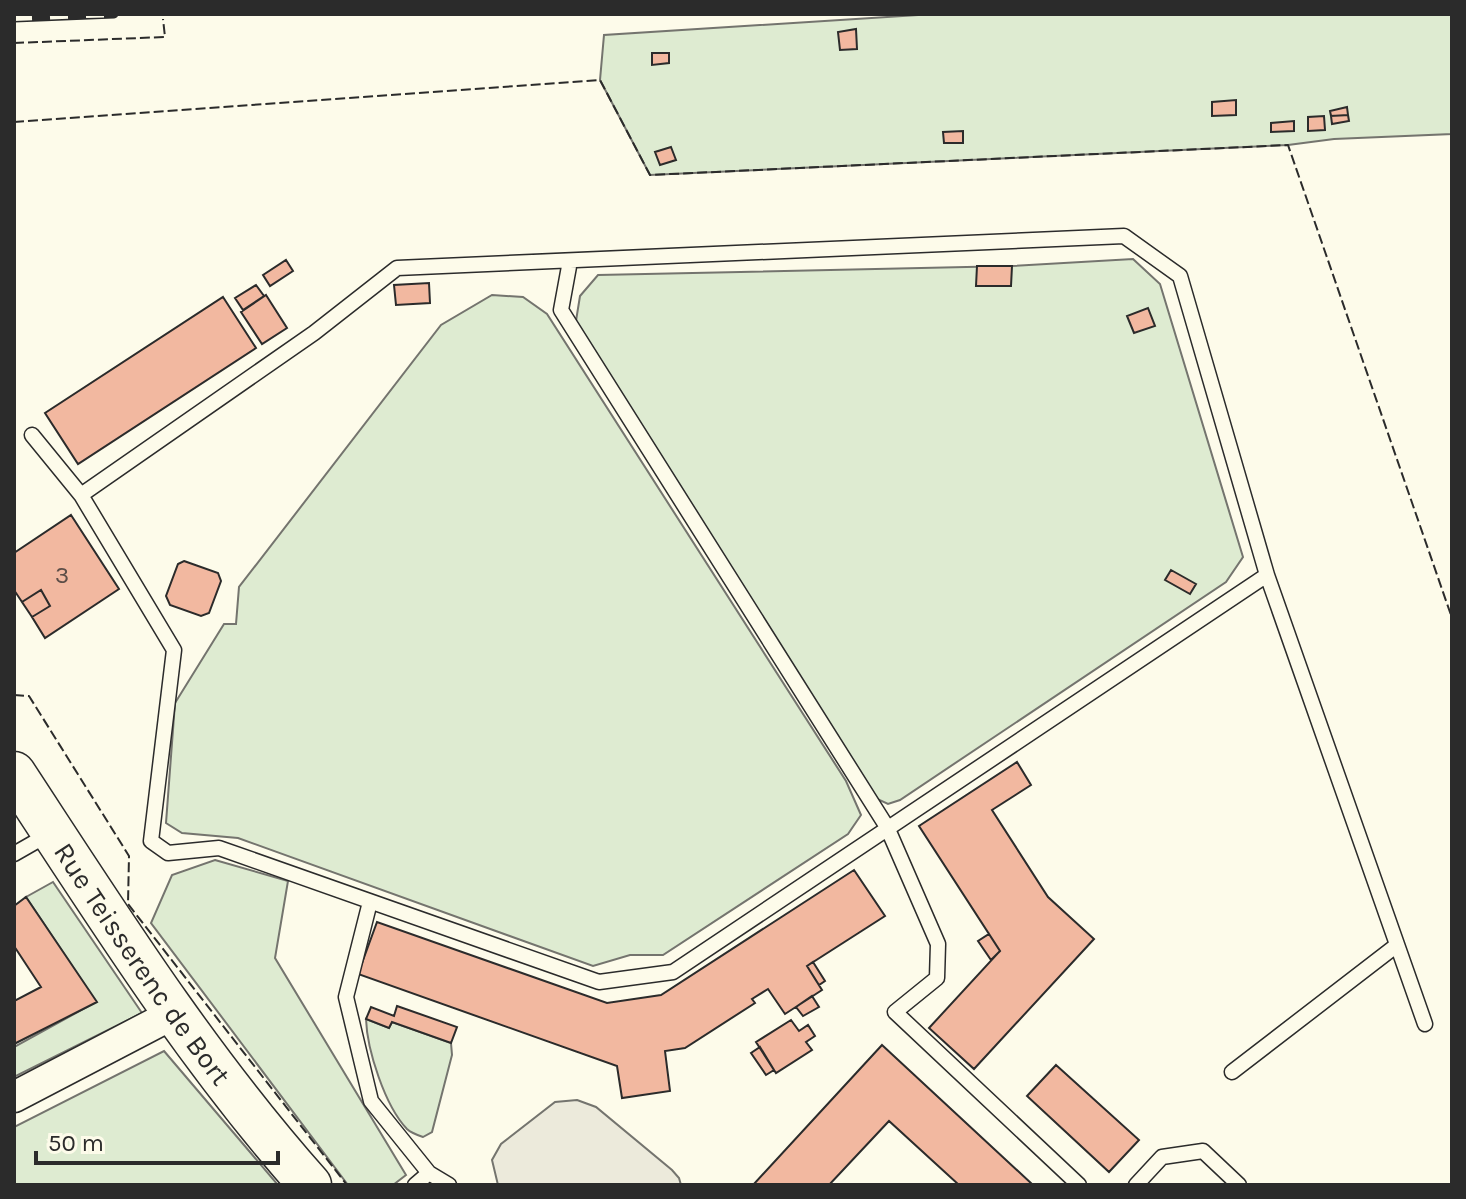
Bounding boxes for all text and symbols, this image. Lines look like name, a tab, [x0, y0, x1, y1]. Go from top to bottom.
house number: 3	[55, 561, 69, 589]
street label: Rue Teisserenc de Bort	[47, 837, 238, 1092]
scale bar	[36, 1115, 278, 1165]
text: 50 m	[48, 1129, 104, 1157]

